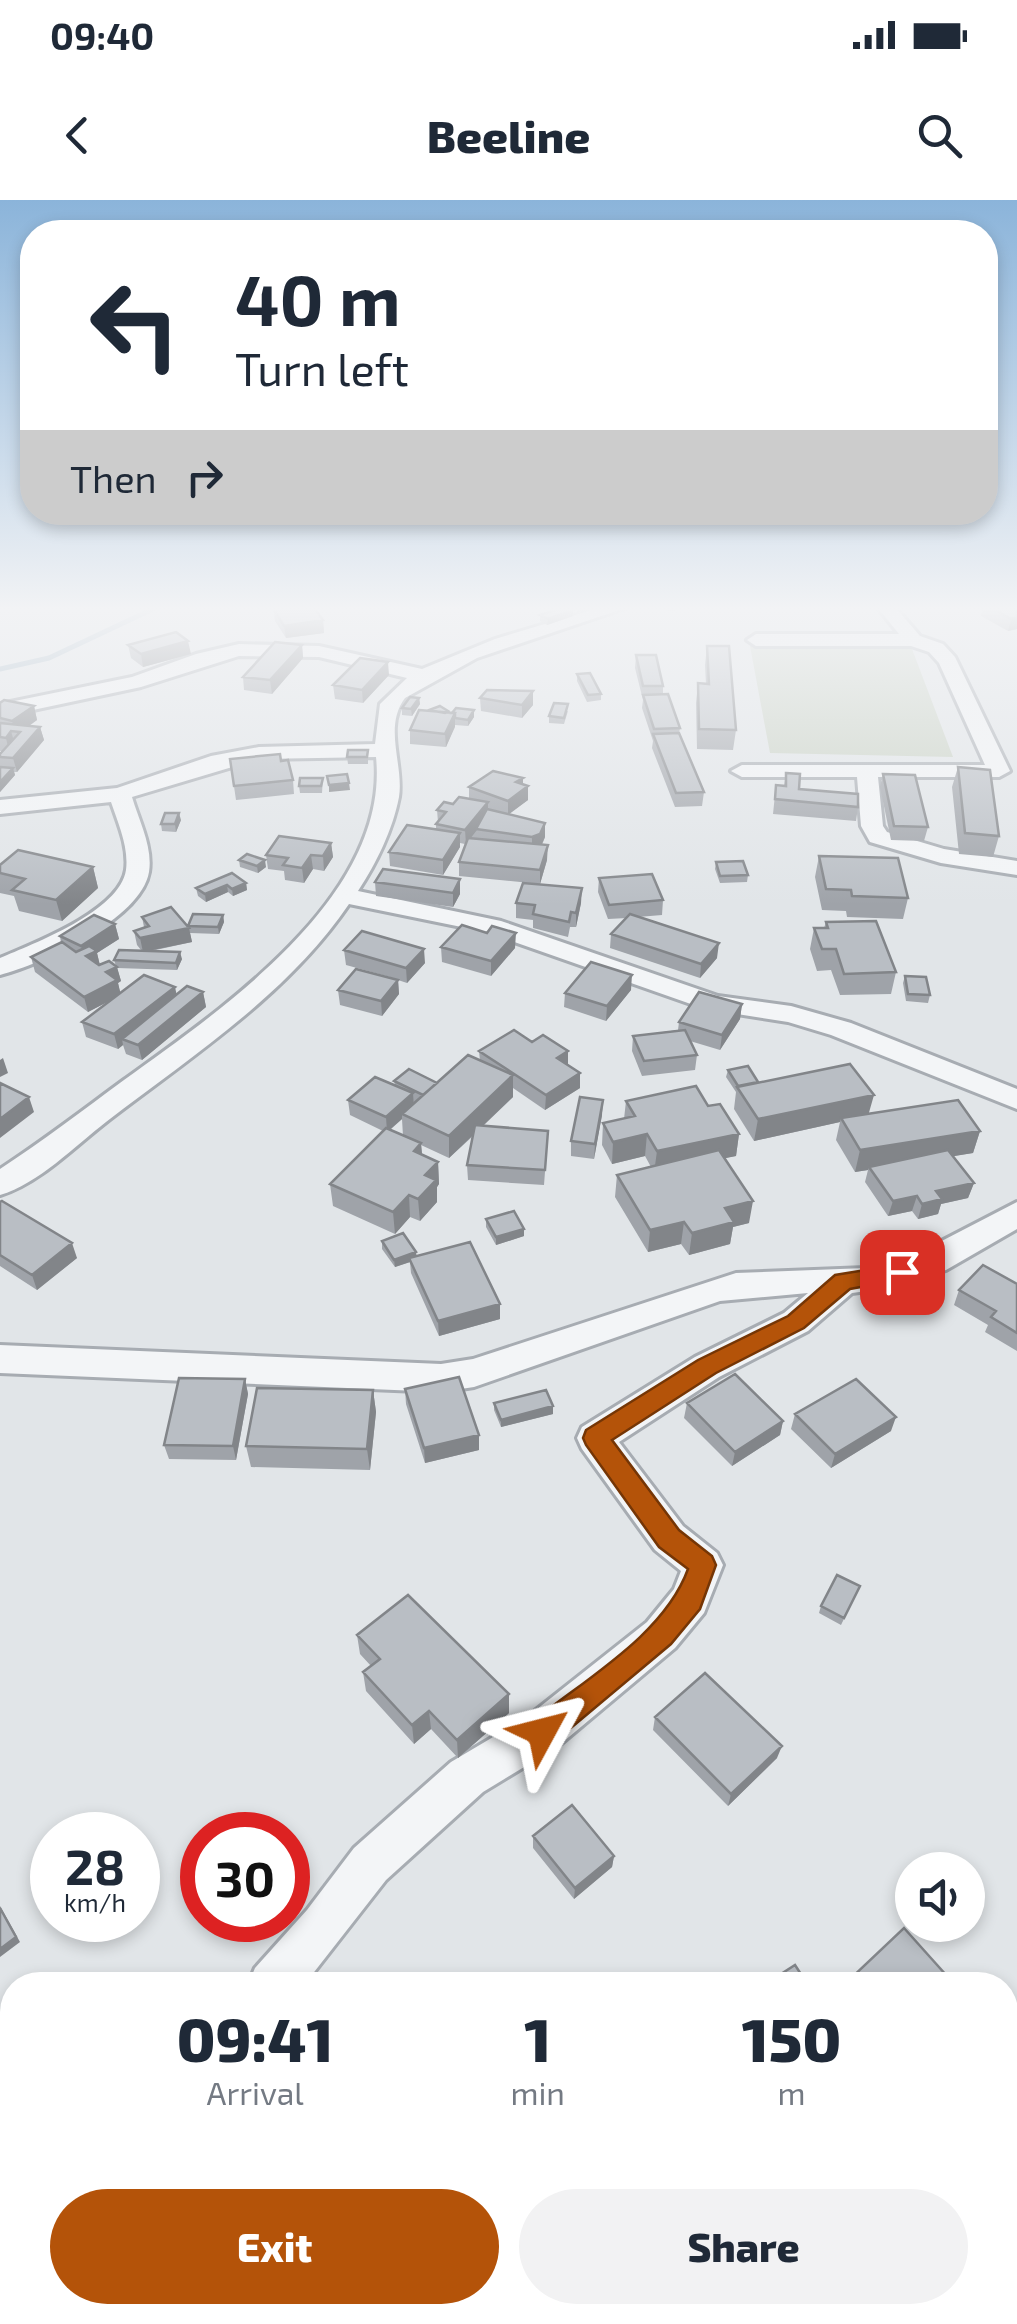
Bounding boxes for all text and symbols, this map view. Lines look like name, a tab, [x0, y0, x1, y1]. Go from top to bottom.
text: 09:40	[50, 12, 154, 58]
icon: back	[50, 108, 105, 163]
text: Beeline	[427, 108, 590, 162]
icon: search	[912, 108, 967, 163]
text: 40 m	[235, 256, 401, 340]
icon: left	[70, 260, 200, 390]
text: Turn left	[235, 341, 409, 395]
icon: right	[177, 450, 232, 505]
text: Then	[70, 455, 157, 501]
pin	[860, 1230, 945, 1315]
icon: arrive	[875, 1245, 930, 1300]
position arrow	[490, 1680, 594, 1784]
speed limit sign: 30	[180, 1812, 310, 1942]
text: 28	[65, 1835, 125, 1895]
map controls	[895, 1852, 985, 1942]
button: sound	[895, 1852, 985, 1942]
text: km/h	[64, 1887, 126, 1917]
text: 09:41	[177, 2002, 334, 2074]
text: 1	[524, 2002, 551, 2074]
text: 150	[742, 2002, 841, 2074]
text: Arrival	[206, 2073, 304, 2111]
text: min	[510, 2073, 565, 2111]
text: m	[777, 2073, 805, 2111]
button: Exit	[50, 2189, 499, 2304]
button: Share	[519, 2189, 968, 2304]

